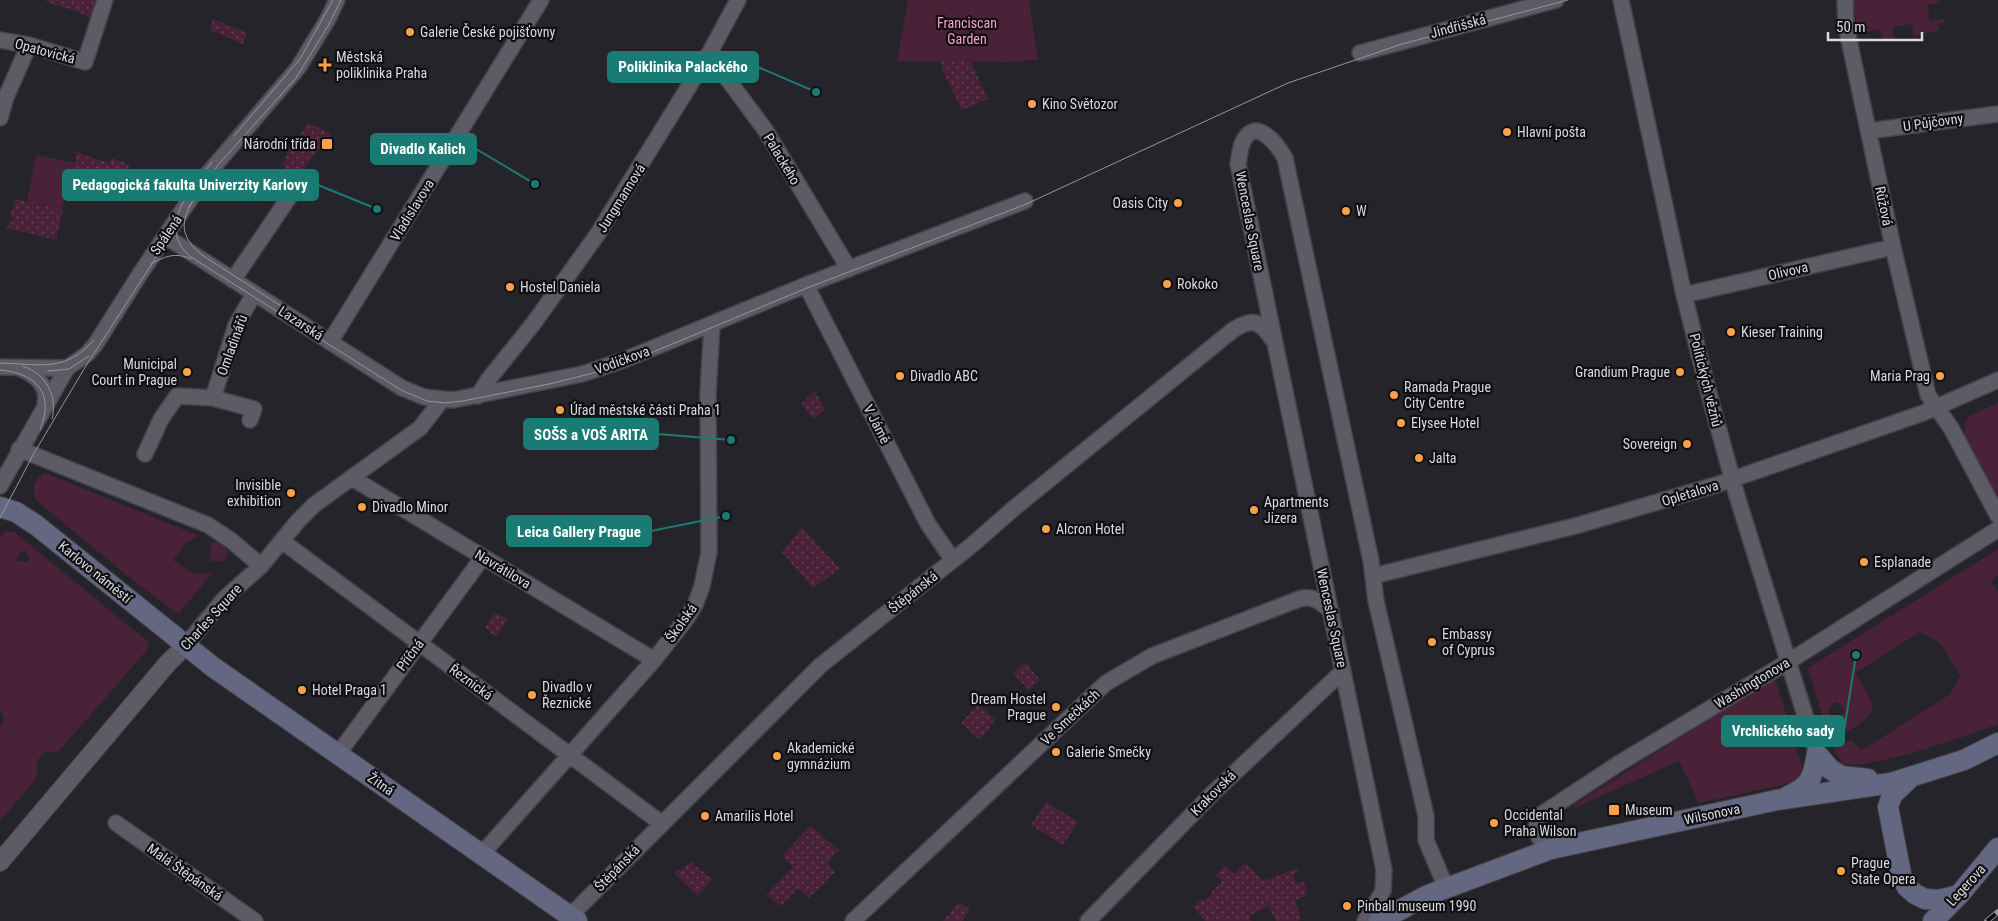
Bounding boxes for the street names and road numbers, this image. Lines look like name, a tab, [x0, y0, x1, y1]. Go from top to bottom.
street label: Jindřišská	[1428, 11, 1488, 41]
street label: Opatovická	[13, 35, 77, 67]
street label: U Půjčovny	[1902, 110, 1964, 134]
street label: Palackého	[760, 130, 804, 188]
street label: Jungmannová	[594, 161, 648, 235]
street label: Wenceslas Square	[1232, 170, 1268, 273]
street label: Vladislavova	[387, 176, 437, 244]
street label: Růžová	[1872, 185, 1896, 227]
street label: Spálená	[147, 212, 185, 258]
street label: Olivova	[1767, 259, 1809, 283]
street label: Lazarská	[276, 303, 326, 343]
street label: Omladinářů	[214, 312, 250, 378]
street label: Politických vězňů	[1687, 332, 1725, 428]
street label: Vodičkova	[592, 343, 652, 377]
street label: V Jámě	[860, 402, 894, 447]
street label: Opletalova	[1660, 477, 1720, 509]
street label: Karlovo náměstí	[55, 538, 135, 607]
street label: Navrátilova	[472, 546, 534, 592]
street label: Štěpánská	[885, 567, 941, 616]
street label: Wenceslas Square	[1314, 567, 1350, 670]
street label: Charles Square	[177, 580, 245, 653]
street label: Školská	[661, 600, 700, 645]
street label: Příčná	[393, 636, 427, 674]
street label: Washingtonova	[1712, 654, 1792, 712]
street label: Řeznická	[446, 660, 496, 703]
street label: Ve Smečkách	[1037, 686, 1103, 748]
street label: Krakovská	[1187, 767, 1239, 819]
street label: Žitná	[365, 769, 398, 799]
street label: Wilsonova	[1683, 800, 1741, 828]
street label: Malá Štěpánská	[144, 839, 226, 904]
street label: Štěpánská	[590, 841, 643, 894]
street label: Legerova	[1943, 861, 1989, 909]

